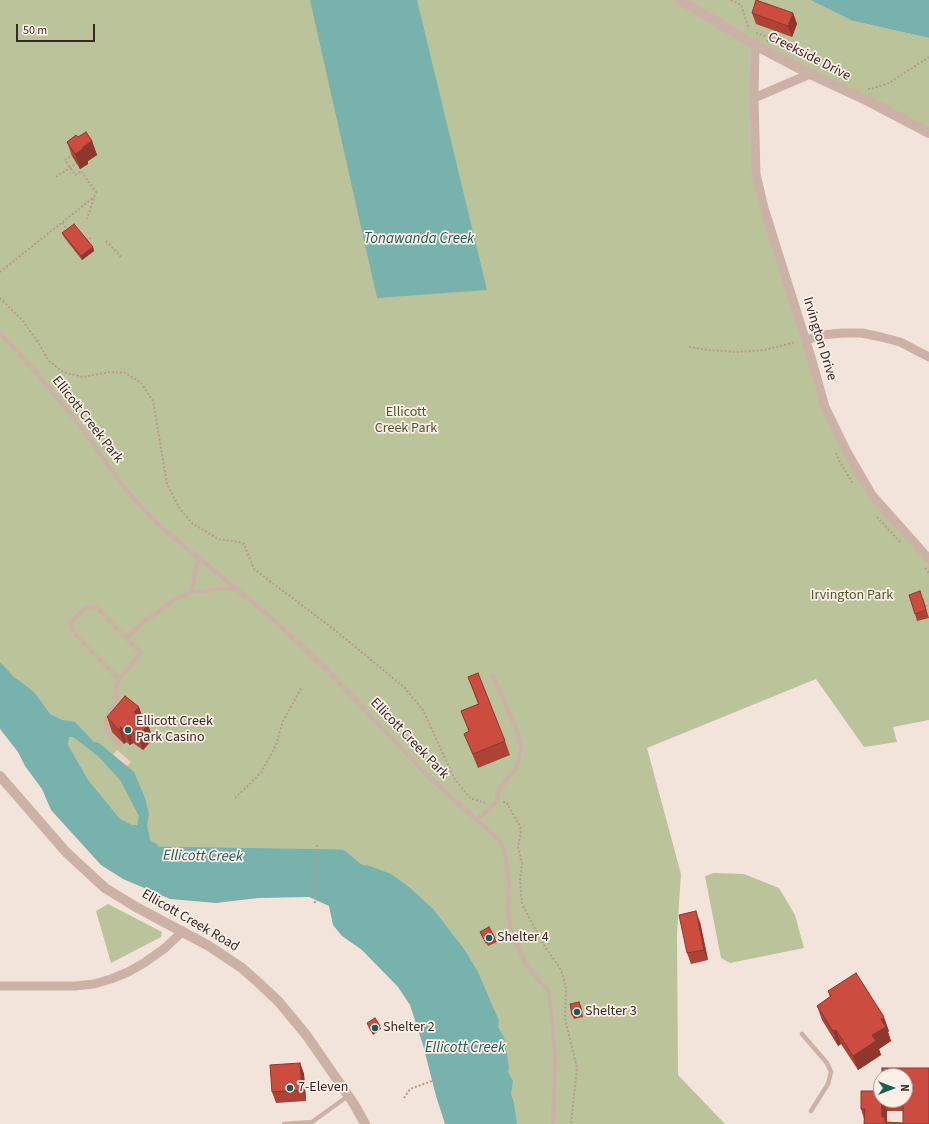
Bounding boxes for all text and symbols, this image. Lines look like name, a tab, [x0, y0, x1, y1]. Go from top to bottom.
scale bar	[18, 16, 97, 42]
text: 50 m	[23, 22, 47, 39]
street label: Creekside Drive	[765, 29, 853, 85]
water label: Tonawanda Creek	[364, 231, 474, 249]
street label: Irvington Drive	[798, 295, 840, 383]
street label: Ellicott Creek Park	[48, 373, 126, 467]
park label: Ellicott Creek Park	[375, 405, 437, 438]
park label: Irvington Park	[811, 588, 893, 604]
street label: Ellicott Creek Park	[366, 695, 452, 783]
place label: Ellicott Creek Park Casino	[136, 714, 213, 746]
marker: Ellicott Creek Park Casino	[123, 725, 133, 735]
water label: Ellicott Creek	[163, 847, 243, 867]
street label: Ellicott Creek Road	[138, 886, 242, 956]
place label: Shelter 4	[497, 930, 549, 946]
marker: Shelter 4	[484, 933, 494, 943]
place label: Shelter 3	[585, 1004, 637, 1020]
marker: Shelter 3	[572, 1007, 582, 1017]
place label: Shelter 2	[383, 1020, 435, 1036]
marker: Shelter 2	[370, 1023, 380, 1033]
water label: Ellicott Creek	[425, 1040, 505, 1058]
north arrow	[873, 1068, 913, 1108]
place label: 7-Eleven	[298, 1080, 348, 1096]
marker: 7-Eleven	[285, 1083, 295, 1093]
text: N	[897, 1084, 912, 1092]

